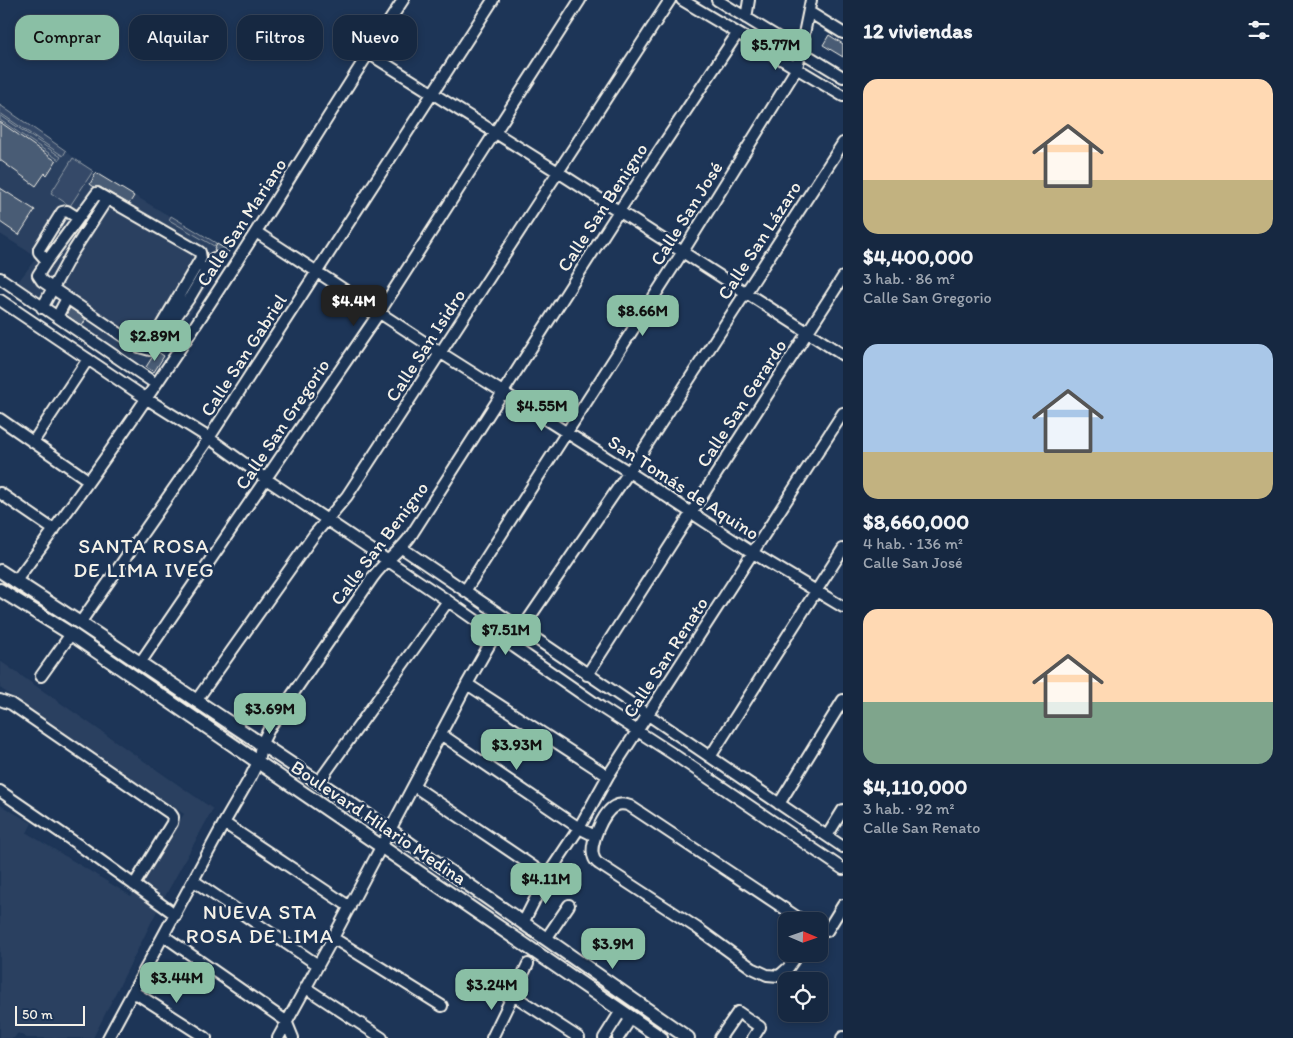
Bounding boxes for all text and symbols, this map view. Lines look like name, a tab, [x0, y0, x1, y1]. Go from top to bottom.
chip: Comprar	[15, 15, 119, 60]
chip: Alquilar	[129, 15, 227, 60]
chip: Filtros	[237, 15, 323, 60]
chip: Nuevo	[333, 15, 417, 60]
icon: filters	[1245, 16, 1273, 44]
text: 12 viviendas	[863, 18, 973, 43]
pin: $5.77M	[735, 28, 817, 71]
text: $5.77M	[752, 35, 800, 54]
icon: home	[1023, 111, 1113, 201]
street label: Calle San Benigno	[552, 139, 653, 276]
street label: Calle San Mariano	[191, 154, 292, 291]
street label: Calle San José	[645, 157, 728, 270]
street label: Calle San Lázaro	[713, 177, 806, 304]
text: $4,400,000	[863, 244, 974, 269]
text: 3 hab. · 86 m²	[863, 269, 955, 288]
pin: $4.4M	[319, 284, 389, 327]
street label: Calle San Isidro	[381, 285, 470, 406]
text: Calle San Gregorio	[863, 288, 992, 307]
street label: Calle San Gabriel	[195, 289, 292, 421]
text: $4.4M	[332, 291, 376, 310]
pin: $8.66M	[602, 294, 684, 337]
text: $8.66M	[618, 301, 668, 320]
pin: $2.89M	[114, 320, 196, 362]
text: $2.89M	[130, 326, 180, 345]
street label: Calle San Gerardo	[691, 335, 791, 472]
street label: Calle San Gregorio	[230, 354, 335, 494]
icon: home	[1023, 376, 1113, 466]
pin: $4.55M	[501, 390, 583, 432]
text: $4.55M	[516, 396, 568, 415]
street label: San Tomás de Aquino	[604, 430, 764, 545]
street label: Calle San Benigno	[325, 477, 433, 610]
text: $8,660,000	[863, 509, 969, 534]
district label: SANTA ROSA DE LIMA IVEG	[73, 533, 215, 582]
text: 4 hab. · 136 m²	[863, 534, 963, 553]
text: Calle San José	[863, 553, 963, 572]
street label: Calle San Renato	[618, 593, 713, 722]
pin: $7.51M	[465, 614, 547, 656]
text: $7.51M	[482, 620, 530, 639]
icon: home	[1023, 641, 1113, 731]
pin: $3.69M	[229, 692, 311, 735]
text: $3.69M	[245, 699, 295, 718]
pin: $3.93M	[476, 728, 558, 771]
text: $3.93M	[492, 735, 542, 754]
street label: Boulevard Hilario Medina	[287, 755, 471, 890]
text: $4,110,000	[863, 774, 967, 799]
text: 3 hab. · 92 m²	[863, 799, 954, 818]
text: Calle San Renato	[863, 818, 980, 837]
pin: $4.11M	[505, 862, 587, 905]
text: $4.11M	[521, 869, 571, 888]
district label: NUEVA STA ROSA DE LIMA	[186, 899, 334, 948]
north arrow	[778, 912, 828, 962]
map controls	[778, 912, 828, 1022]
pin: $3.9M	[578, 928, 648, 970]
text: $3.9M	[592, 934, 634, 953]
pin: $3.44M	[136, 962, 218, 1004]
text: $3.44M	[151, 968, 203, 987]
pin: $3.24M	[451, 968, 533, 1011]
button: locate	[778, 972, 828, 1022]
text: $3.24M	[466, 975, 518, 994]
scale bar	[15, 1003, 85, 1026]
text: 50 m	[22, 1006, 53, 1023]

